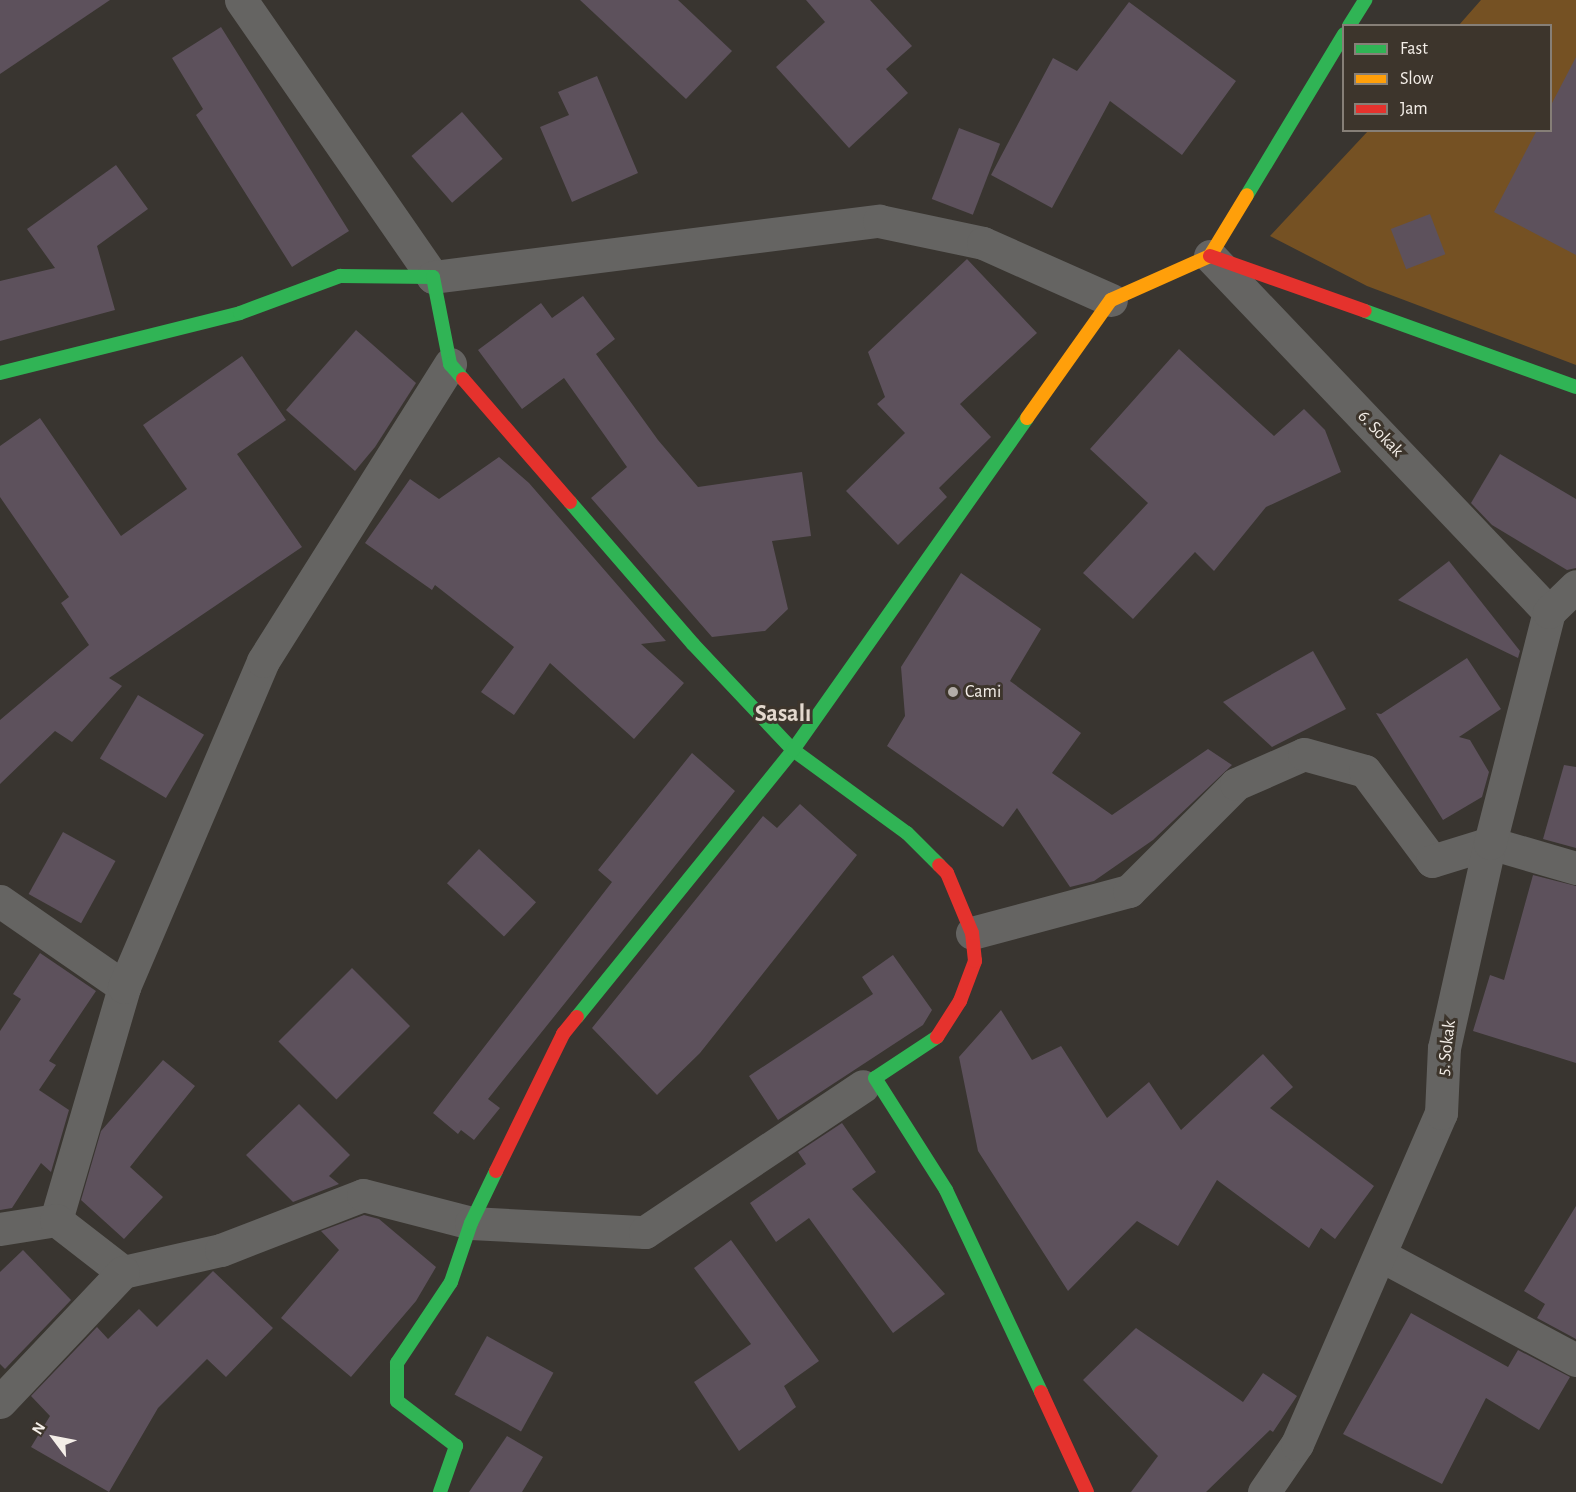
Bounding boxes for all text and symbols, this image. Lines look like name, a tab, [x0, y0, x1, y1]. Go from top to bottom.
legend	[1342, 24, 1552, 132]
text: Fast	[1400, 40, 1428, 58]
text: Slow	[1400, 70, 1433, 88]
text: Jam	[1400, 100, 1428, 118]
street label: 6. Sokak	[1352, 406, 1408, 462]
place label: Cami	[965, 681, 1001, 703]
marker: Cami	[946, 685, 960, 699]
district label: Sasalı	[755, 701, 811, 729]
street label: 5. Sokak	[1433, 1019, 1461, 1077]
north arrow	[24, 1408, 84, 1468]
text: N	[29, 1420, 48, 1437]

